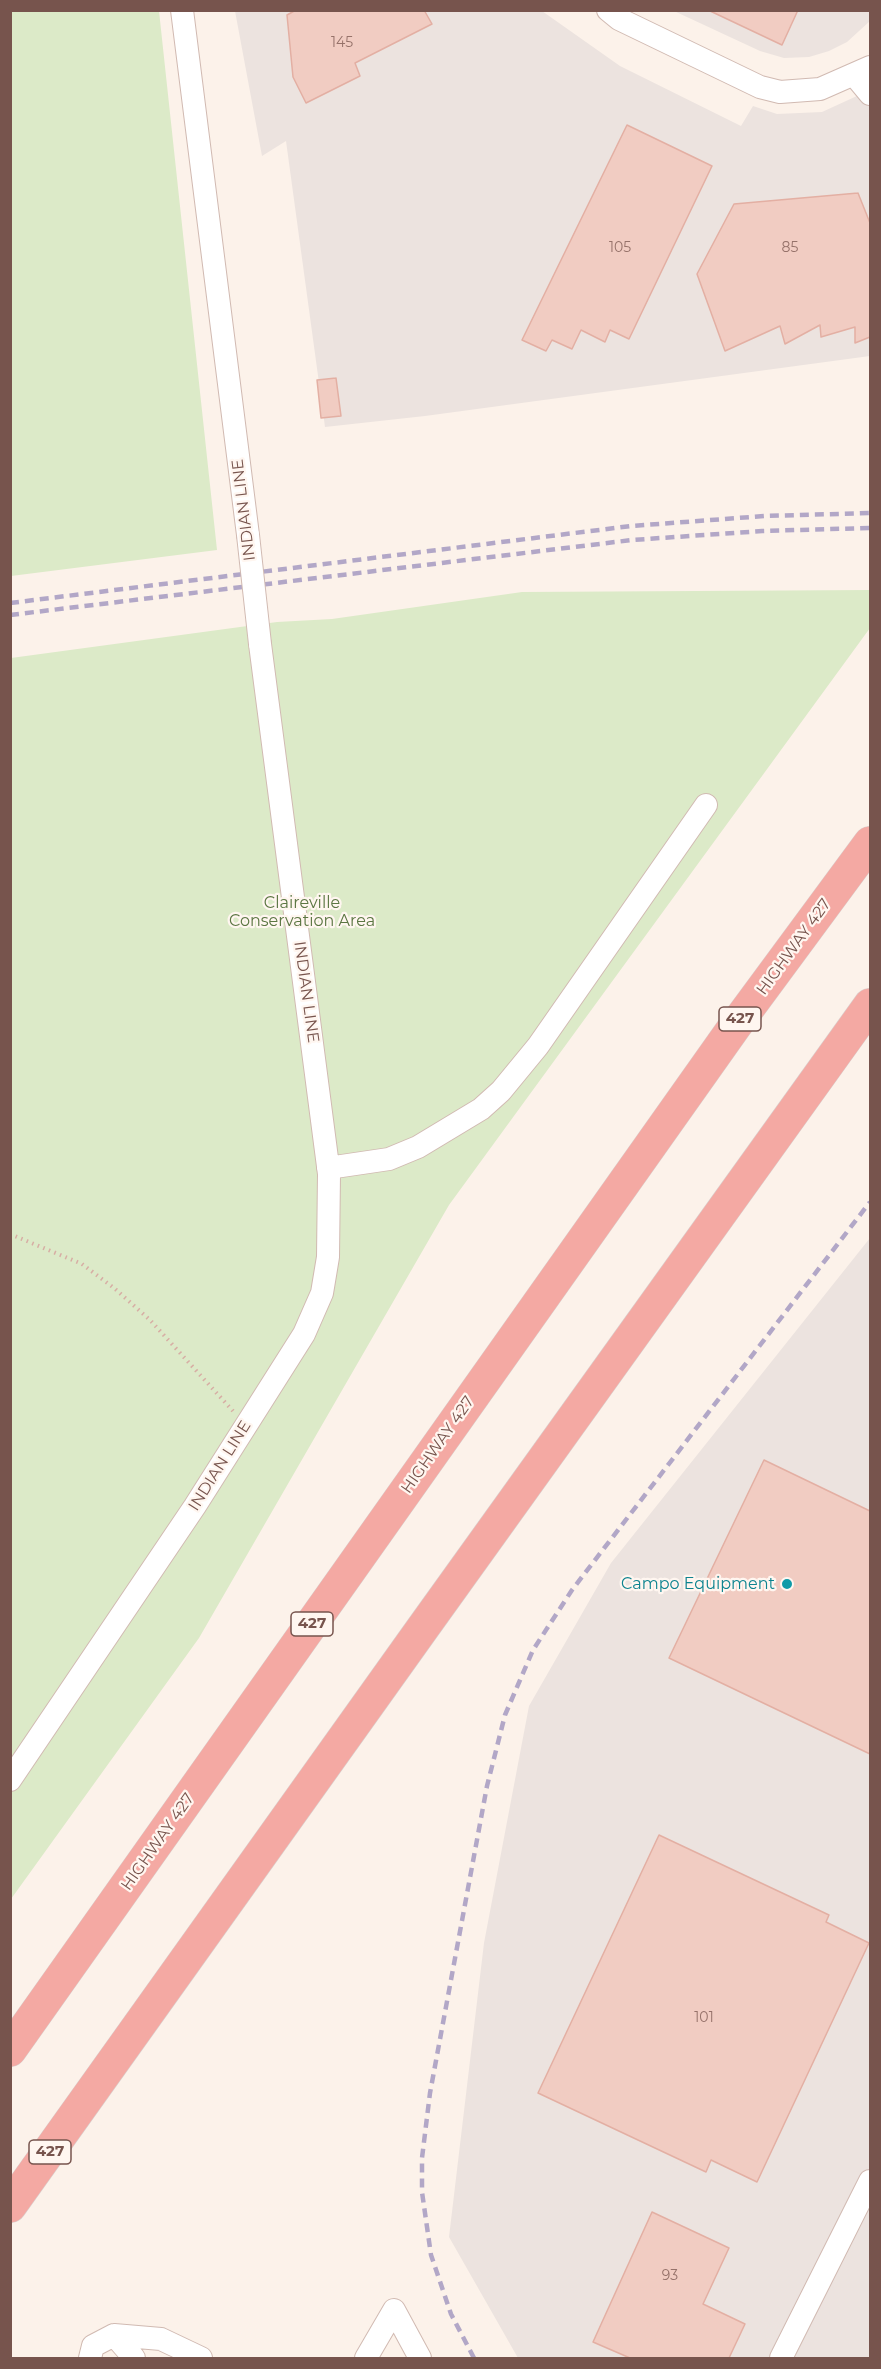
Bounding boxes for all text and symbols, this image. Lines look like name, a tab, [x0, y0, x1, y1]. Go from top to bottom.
house number: 145	[331, 35, 353, 51]
house number: 105	[609, 240, 631, 256]
house number: 85	[782, 240, 798, 256]
street label: INDIAN LINE	[228, 458, 260, 562]
park label: Claireville Conservation Area	[229, 893, 375, 931]
street label: HIGHWAY 427	[753, 895, 835, 999]
street label: INDIAN LINE	[289, 940, 323, 1044]
road number: 427	[719, 1007, 761, 1031]
street label: HIGHWAY 427	[397, 1393, 479, 1497]
street label: INDIAN LINE	[185, 1417, 255, 1515]
place label: Campo Equipment	[621, 1574, 775, 1594]
marker: Campo Equipment	[780, 1577, 794, 1591]
road number: 427	[291, 1612, 333, 1636]
street label: HIGHWAY 427	[117, 1790, 199, 1894]
house number: 101	[694, 2010, 714, 2026]
road number: 427	[29, 2140, 71, 2164]
house number: 93	[662, 2268, 678, 2284]

